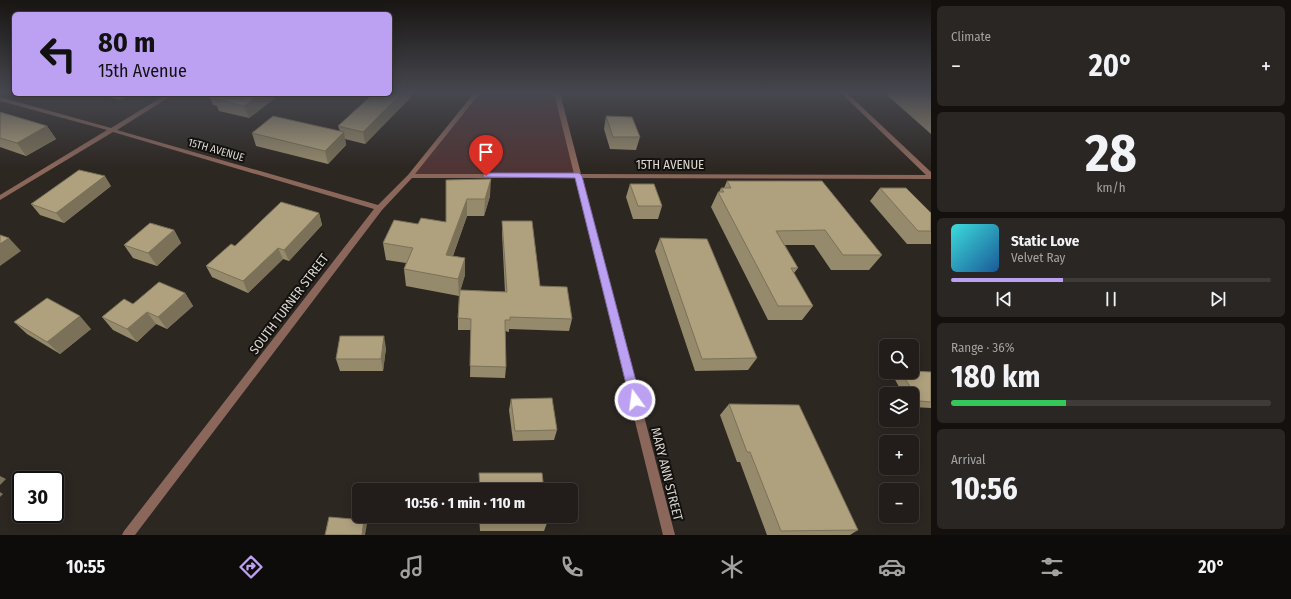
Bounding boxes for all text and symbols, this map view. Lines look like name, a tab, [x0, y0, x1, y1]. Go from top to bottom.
text: 80 m	[98, 26, 155, 59]
icon: left	[32, 28, 84, 80]
text: Climate	[951, 29, 991, 44]
text: 20°	[1089, 48, 1133, 84]
text: −	[951, 53, 961, 80]
text: +	[1261, 53, 1271, 80]
text: 15th Avenue	[98, 60, 187, 82]
text: 28	[1085, 122, 1137, 185]
pin	[469, 135, 503, 176]
street label: 15TH AVENUE	[186, 136, 246, 164]
icon: arrive	[475, 141, 497, 163]
street label: 15TH AVENUE	[636, 157, 704, 172]
text: km/h	[1097, 180, 1126, 195]
text: Static Love	[1011, 232, 1079, 250]
text: Velvet Ray	[1011, 250, 1065, 265]
street label: SOUTH TURNER STREET	[246, 251, 332, 357]
icon: previous	[993, 288, 1015, 310]
icon: pause	[1100, 288, 1122, 310]
icon: next	[1207, 288, 1229, 310]
map controls	[879, 339, 919, 523]
button: search	[879, 339, 919, 379]
text: Range · 36%	[951, 340, 1014, 355]
text: 180 km	[951, 359, 1040, 395]
position arrow	[614, 379, 656, 421]
button: layers	[879, 387, 919, 427]
street label: MARY ANN STREET	[648, 426, 686, 522]
button: +	[879, 435, 919, 475]
text: Arrival	[951, 452, 985, 467]
speed limit sign: 30	[12, 471, 64, 523]
text: 10:56	[951, 471, 1018, 507]
button: −	[879, 483, 919, 523]
text: 10:56 · 1 min · 110 m	[405, 494, 525, 512]
icon: directions	[237, 553, 265, 581]
icon: music	[398, 553, 426, 581]
icon: phone	[558, 553, 586, 581]
icon: climate	[718, 553, 746, 581]
icon: car	[878, 553, 906, 581]
icon: filters	[1038, 553, 1066, 581]
text: 10:55	[66, 556, 105, 578]
text: 20°	[1198, 556, 1225, 578]

